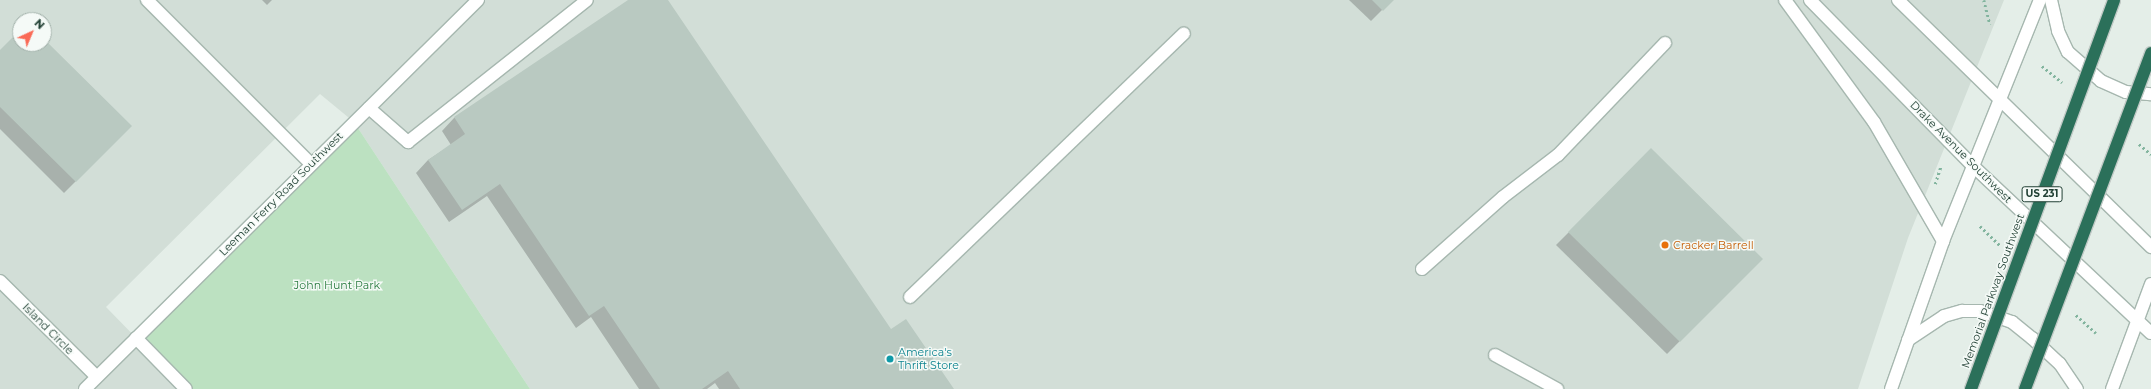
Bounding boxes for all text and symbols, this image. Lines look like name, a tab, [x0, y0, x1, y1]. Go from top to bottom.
north arrow	[12, 12, 52, 52]
text: N	[32, 16, 48, 32]
street label: Drake Avenue Southwest	[1907, 98, 2015, 206]
street label: Leeman Ferry Road Southwest	[216, 129, 346, 259]
road number: US 231	[2021, 186, 2063, 202]
street label: Memorial Parkway Southwest	[1959, 212, 2027, 370]
place label: Cracker Barrell	[1673, 238, 1754, 252]
marker: Cracker Barrell	[1660, 240, 1670, 250]
park label: John Hunt Park	[294, 278, 380, 292]
street label: Island Circle	[20, 301, 76, 357]
place label: America's Thrift Store	[898, 346, 959, 372]
marker: America's Thrift Store	[885, 354, 895, 364]

